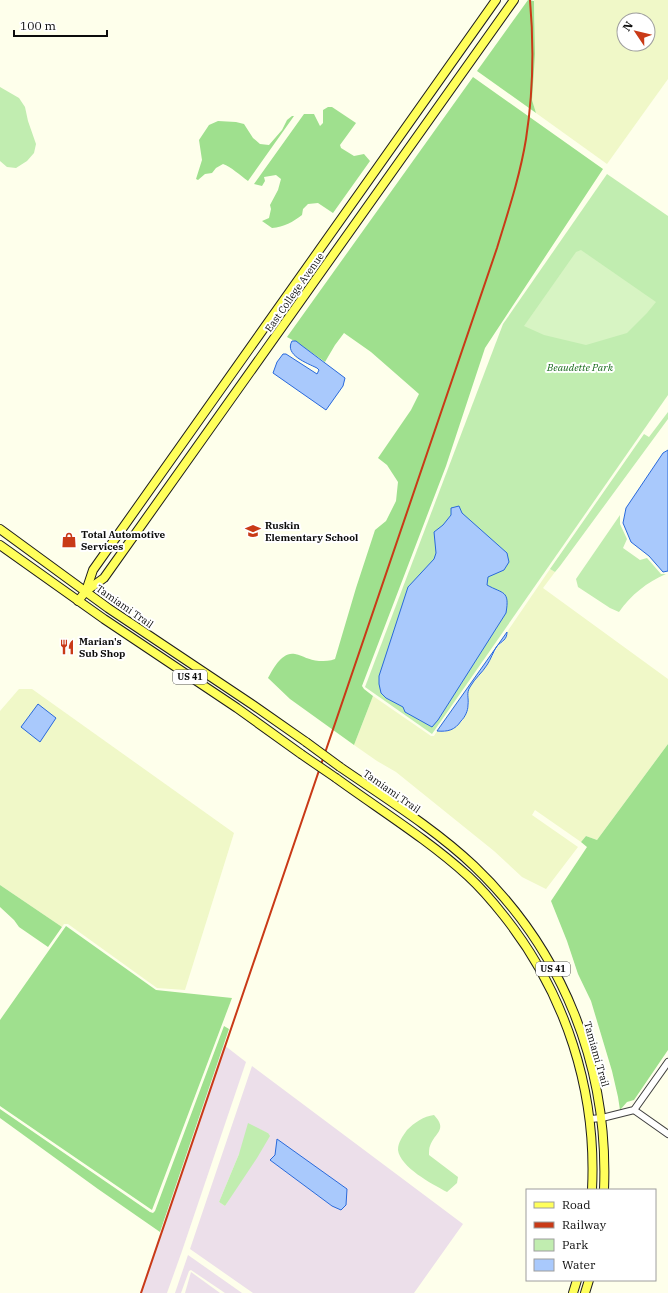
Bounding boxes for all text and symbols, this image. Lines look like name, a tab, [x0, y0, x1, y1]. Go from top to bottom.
scale bar	[14, 12, 107, 38]
north arrow	[616, 12, 656, 52]
text: 100 m	[20, 18, 56, 33]
text: N	[620, 18, 636, 34]
street label: East College Avenue	[262, 250, 327, 335]
park label: Beaudette Park	[546, 361, 614, 374]
place label: Ruskin Elementary School	[265, 519, 358, 544]
school or university icon: Ruskin Elementary School	[244, 522, 262, 540]
place label: Total Automotive Services	[81, 528, 165, 553]
shop icon: Total Automotive Services	[60, 531, 78, 549]
street label: Tamiami Trail	[93, 582, 156, 631]
place label: Marian's Sub Shop	[79, 635, 125, 660]
restaurant icon: Marian's Sub Shop	[58, 638, 76, 656]
road number: US 41	[173, 670, 207, 684]
street label: Tamiami Trail	[360, 767, 423, 816]
road number: US 41	[536, 962, 570, 976]
street label: Tamiami Trail	[581, 1020, 612, 1088]
legend	[526, 1189, 656, 1281]
text: Road	[562, 1197, 591, 1212]
text: Railway	[562, 1217, 607, 1232]
text: Park	[562, 1237, 588, 1252]
text: Water	[562, 1257, 596, 1272]

